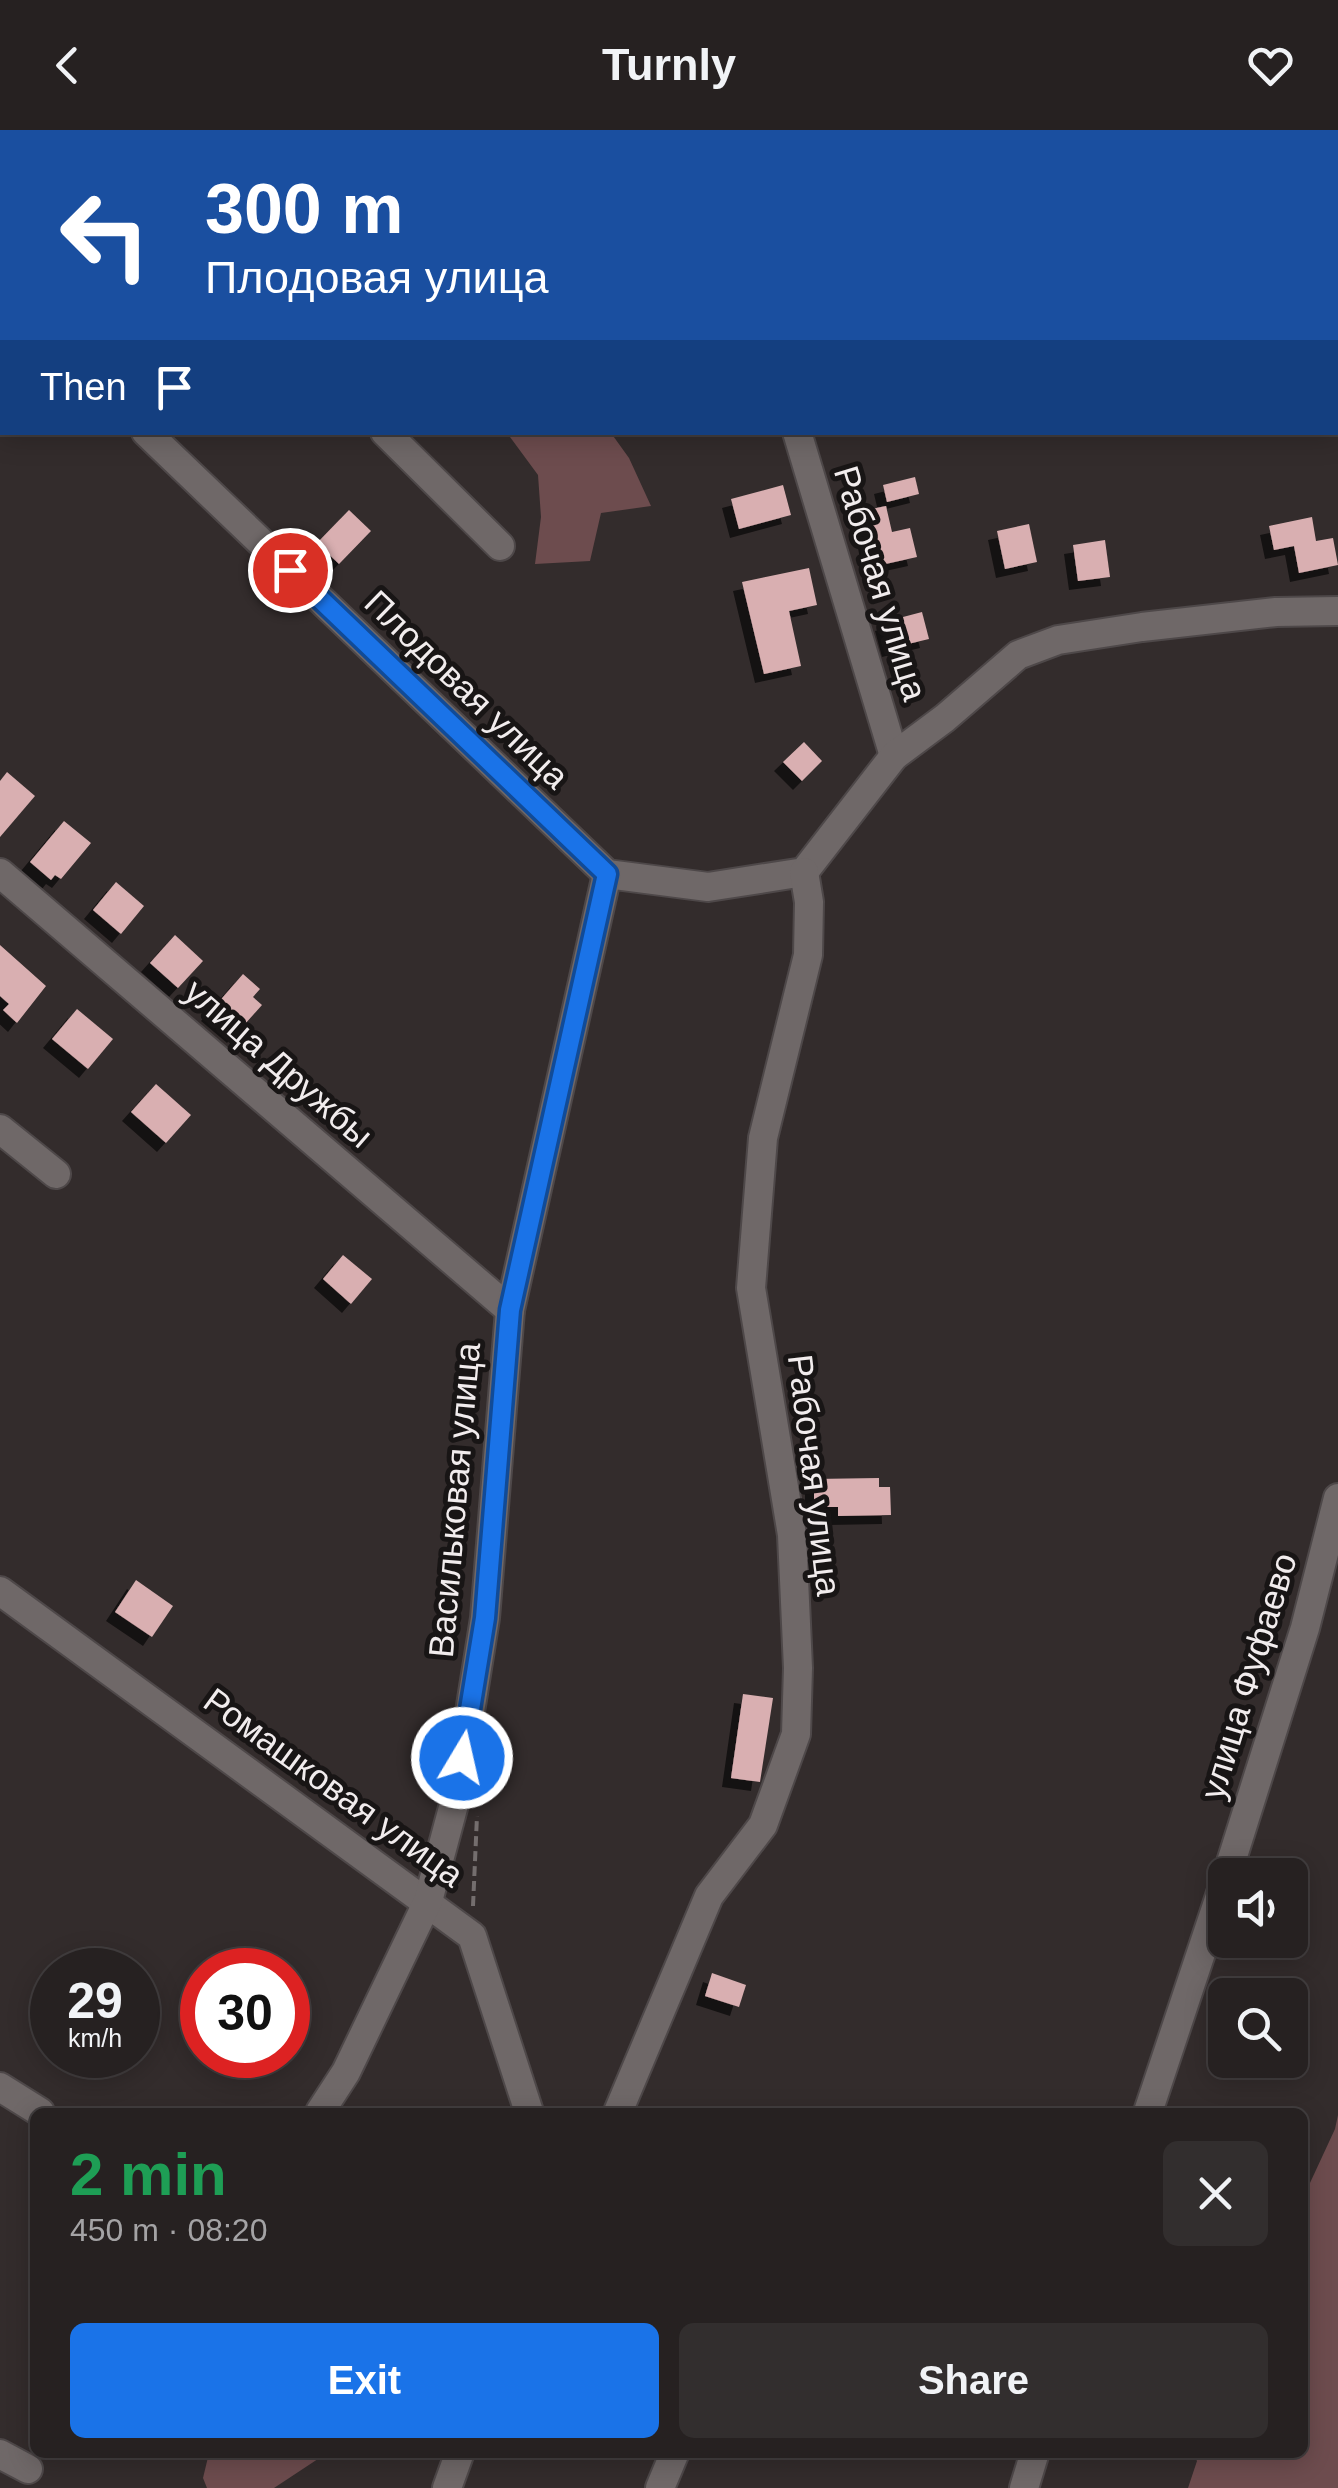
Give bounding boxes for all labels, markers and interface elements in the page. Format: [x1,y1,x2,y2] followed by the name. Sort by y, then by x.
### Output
[40,38,95,93] icon: back
[1243,38,1298,93] icon: heart
[602,39,736,90] text: Turnly
[40,170,170,300] icon: left
[205,170,403,248] text: 300 m
[205,252,548,303] text: Плодовая улица
[147,360,202,415] icon: arrive
[40,366,127,408] text: Then
[827,461,935,705] street label: Рабочая улица
[248,528,333,613] pin
[263,543,318,598] icon: arrive
[357,582,577,796] street label: Плодовая улица
[177,971,381,1155] street label: улица Дружбы
[421,1340,487,1659] street label: Васильковая улица
[781,1352,849,1598] street label: Рабочая улица
[1192,1548,1304,1804] street label: улица Фуфаево
[197,1680,472,1894] street label: Ромашковая улица
[410,1706,514,1810] position arrow
[1208,1858,1308,2078] map controls
[1208,1858,1308,1958] button: sound
[180,1948,310,2078] speed limit sign: 30
[67,1973,123,2029] text: 29
[1208,1978,1308,2078] button: search
[68,2024,122,2052] text: km/h
[70,2141,227,2208] text: 2 min
[1163,2141,1268,2246] button: close
[70,2212,267,2248] text: 450 m · 08:20
[70,2323,659,2438] button: Exit
[679,2323,1268,2438] button: Share

